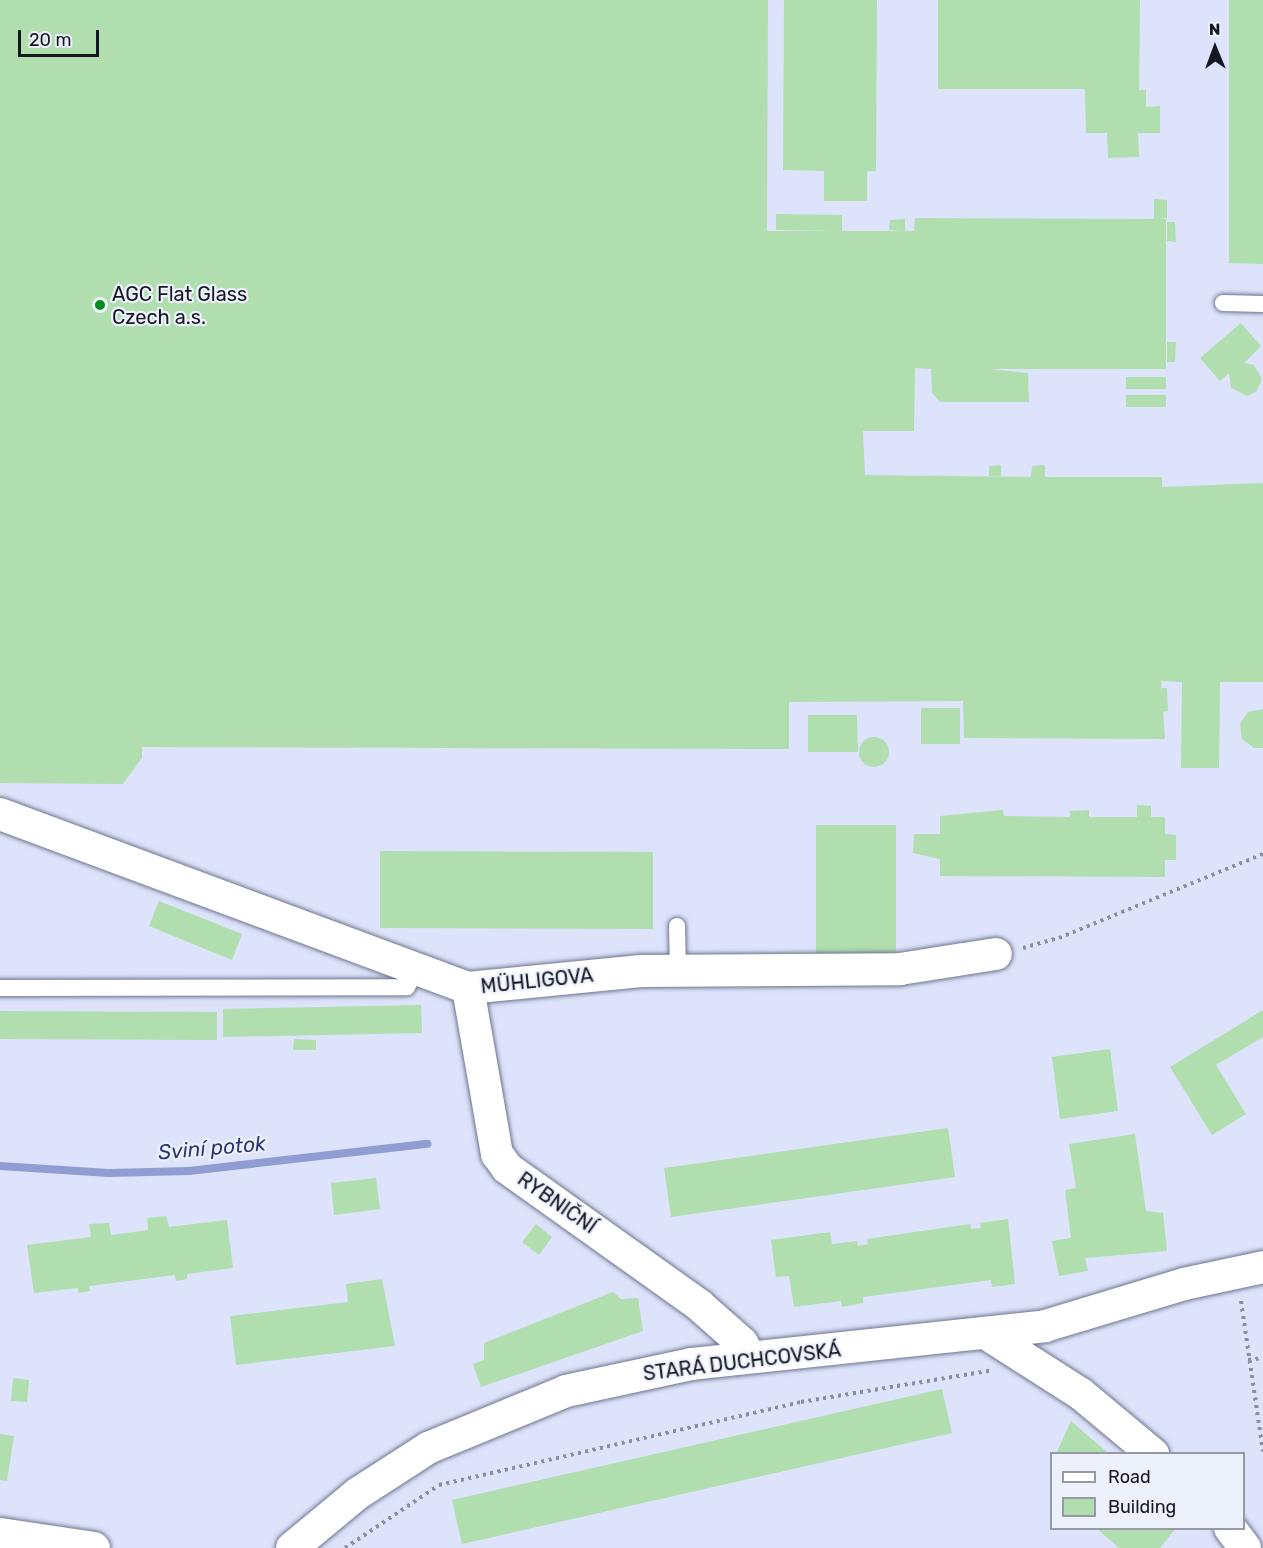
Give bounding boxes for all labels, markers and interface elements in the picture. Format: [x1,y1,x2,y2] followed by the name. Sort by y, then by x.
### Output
[21,18,102,56] scale bar
[1185,18,1245,78] north arrow
[1209,20,1221,39] text: N
[29,29,71,51] text: 20 m
[112,282,247,329] place label: AGC Flat Glass Czech a.s.
[93,298,107,312] marker: AGC Flat Glass Czech a.s.
[479,963,595,999] street label: MÜHLIGOVA
[157,1131,267,1165] water label: Sviní potok
[513,1167,601,1239] street label: RYBNIČNÍ
[641,1338,843,1386] street label: STARÁ DUCHCOVSKÁ
[1050,1452,1245,1530] legend
[1108,1466,1151,1488] text: Road
[1108,1496,1176,1518] text: Building

